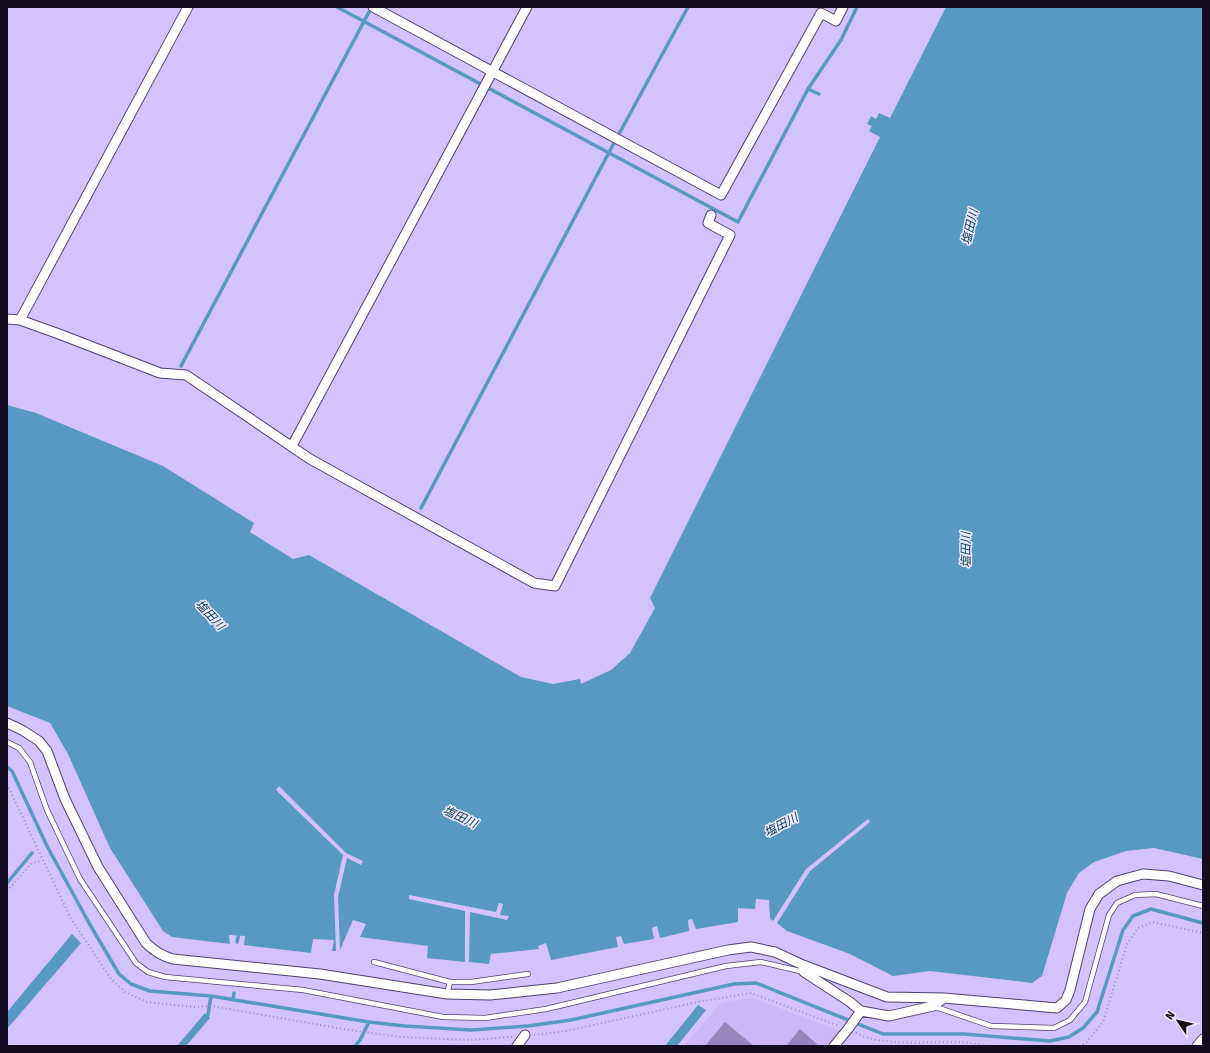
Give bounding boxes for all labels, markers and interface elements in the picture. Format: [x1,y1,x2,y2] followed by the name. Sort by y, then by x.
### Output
[959,206,981,246] water label: 塩田川
[959,530,973,568] water label: 塩田川
[193,597,229,634] water label: 塩田川
[441,803,481,832] water label: 塩田川
[762,809,802,840] water label: 塩田川
[1158,1001,1198,1041] north arrow
[1163,1009,1178,1022] text: N

